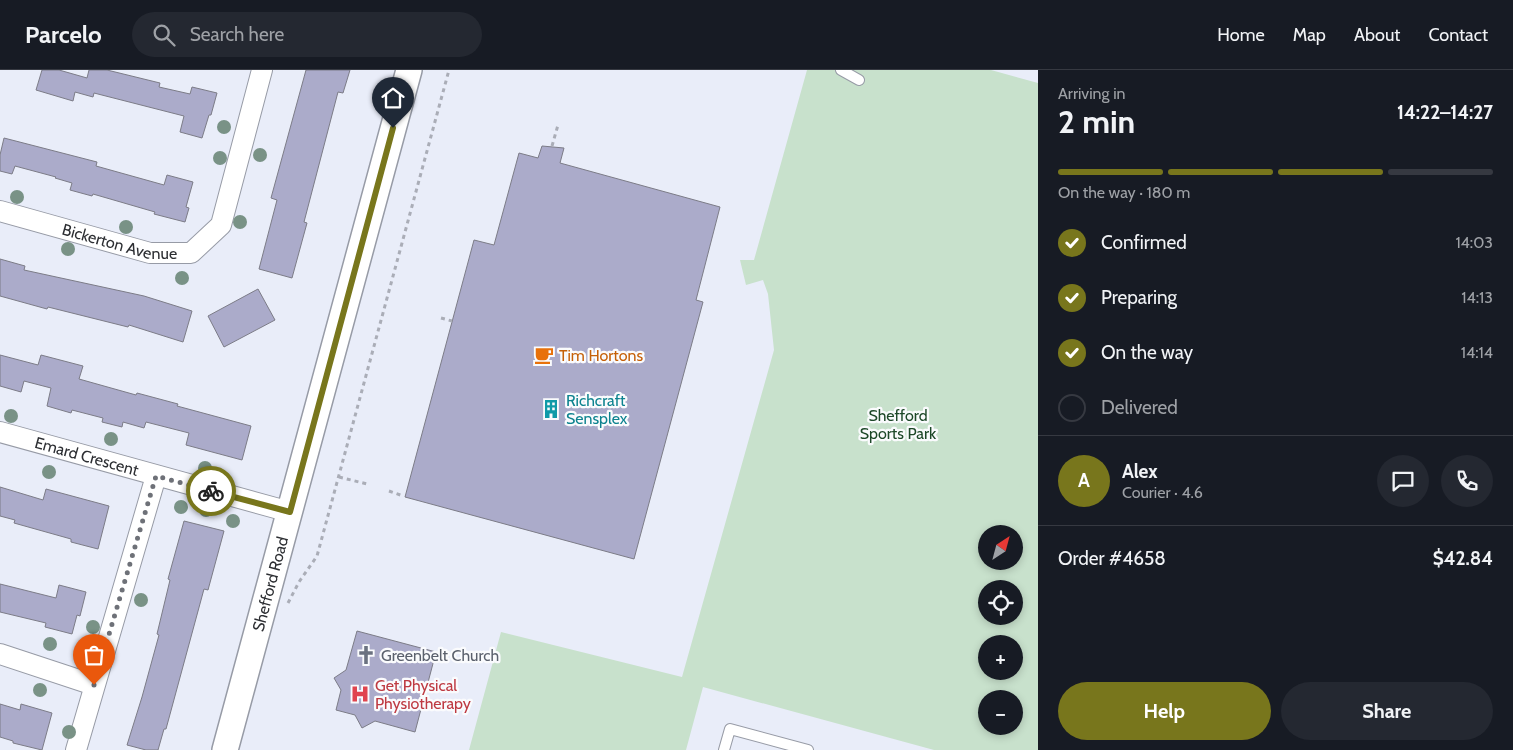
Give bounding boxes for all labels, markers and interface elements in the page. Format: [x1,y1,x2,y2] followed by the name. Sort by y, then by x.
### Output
[132,12,482,57] search box
[25,20,102,49] text: Parcelo
[150,21,178,49] icon: search
[190,23,284,46] text: Search here
[1217,24,1265,46] text: Home
[1293,24,1326,46] text: Map
[1354,24,1400,46] text: About
[1428,24,1488,46] text: Contact
[372,77,414,128] pin
[379,84,407,112] icon: home
[1058,84,1125,103] text: Arriving in
[1397,101,1493,124] text: 14:22–14:27
[1058,102,1135,141] text: 2 min
[1058,183,1190,202] text: On the way · 180 m
[60,219,177,263] street label: Bickerton Avenue
[1058,229,1086,257] icon: check
[1101,231,1187,254] text: Confirmed
[1455,233,1493,252] text: 14:03
[1058,284,1086,312] icon: check
[1101,286,1177,309] text: Preparing
[1461,288,1493,307] text: 14:13
[1058,339,1086,367] icon: check
[1101,341,1193,364] text: On the way
[1461,343,1493,362] text: 14:14
[533,344,555,366] cafe icon: Tim Hortons
[559,346,643,365] place label: Tim Hortons
[566,391,628,428] place label: Richcraft Sensplex
[1101,396,1178,419] text: Delivered
[540,398,562,420] building icon: Richcraft Sensplex
[860,406,937,443] park label: Shefford Sports Park
[33,433,141,479] street label: Emard Crescent
[1377,455,1429,507] button: chat
[1441,455,1493,507] button: phone
[1122,460,1158,483] text: Alex
[186,466,236,516] courier
[1078,469,1090,492] text: A
[197,477,225,505] icon: bike
[1122,483,1203,502] text: Courier · 4.6
[978,525,1022,570] north arrow
[978,525,1023,735] map controls
[248,534,292,634] street label: Shefford Road
[1058,547,1166,570] text: Order #4658
[1433,547,1493,570] text: $42.84
[978,580,1023,625] button: locate
[73,634,115,685] pin
[978,635,1023,680] button: +
[80,641,108,669] icon: bag
[355,644,377,666] church icon: Greenbelt Church
[381,646,499,665] place label: Greenbelt Church
[375,676,471,713] place label: Get Physical Physiotherapy
[1058,682,1271,740] button: Help
[1281,682,1493,740] button: Share
[349,683,371,705] hospital icon: Get Physical Physiotherapy
[978,690,1023,735] button: −

